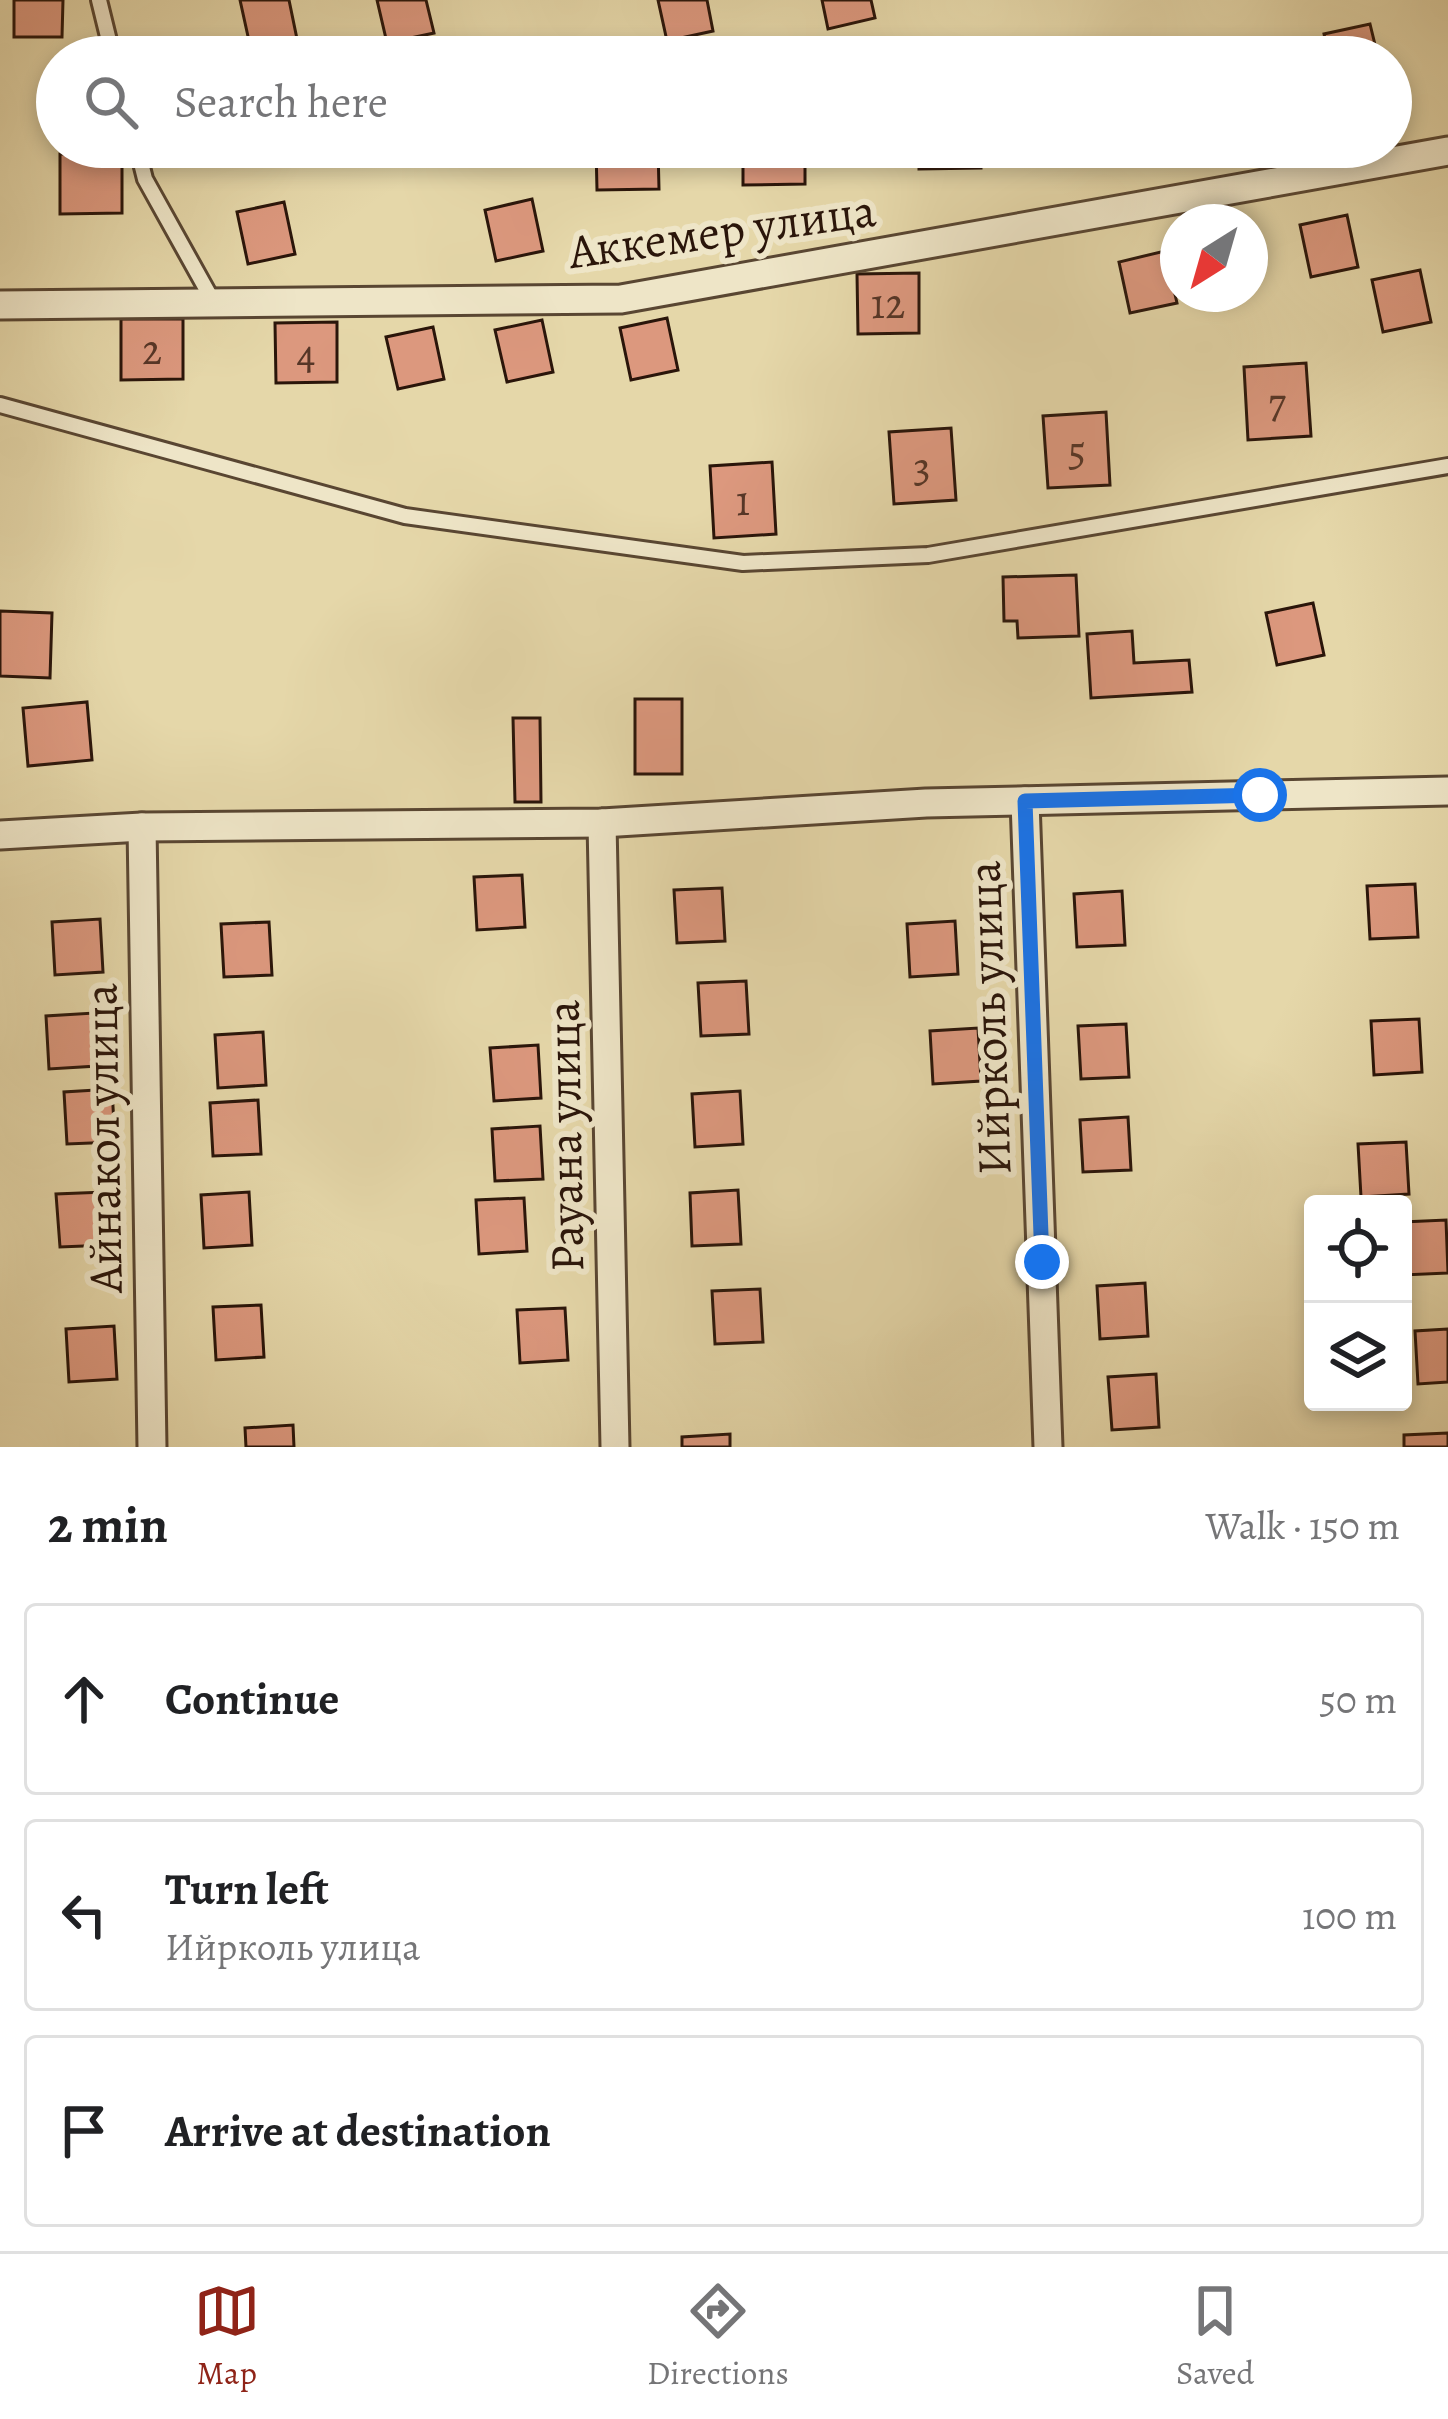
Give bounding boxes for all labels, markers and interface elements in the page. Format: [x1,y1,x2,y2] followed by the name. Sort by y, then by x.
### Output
[36,36,1412,168] search box
[78,69,144,135] icon: search
[174,71,388,133] text: Search here
[563,177,880,285] street label: Аккемер улица
[1160,204,1268,312] north arrow
[871,275,905,332] house number: 12
[142,321,162,378] house number: 2
[296,325,316,382] house number: 4
[1268,374,1286,431] house number: 7
[1068,422,1086,479] house number: 5
[913,438,931,495] house number: 3
[736,472,750,529] house number: 1
[1233,768,1287,822] route start
[951,860,1027,1176] street label: Ийрколь улица
[67,983,139,1294] street label: Айнакол улица
[530,999,600,1272] street label: Рауана улица
[1304,1195,1412,1411] map controls
[1304,1195,1412,1303] button: locate
[1015,1235,1069,1289] route end
[1304,1303,1412,1411] button: layers
[48,1490,168,1560] text: 2 min
[1205,1499,1400,1552] text: Walk · 150 m
[51,1666,117,1732] icon: ahead
[165,1668,339,1730] text: Continue
[1319,1673,1397,1726] text: 50 m
[165,1858,329,1920] text: Turn left
[51,1882,117,1948] icon: left
[1302,1889,1397,1942] text: 100 m
[165,1920,420,1973] text: Ийрколь улица
[51,2098,117,2164] icon: arrive
[165,2100,551,2162] text: Arrive at destination
[194,2278,260,2395] tab: Map
[647,2278,789,2395] tab: Directions
[1176,2278,1254,2395] tab: Saved

